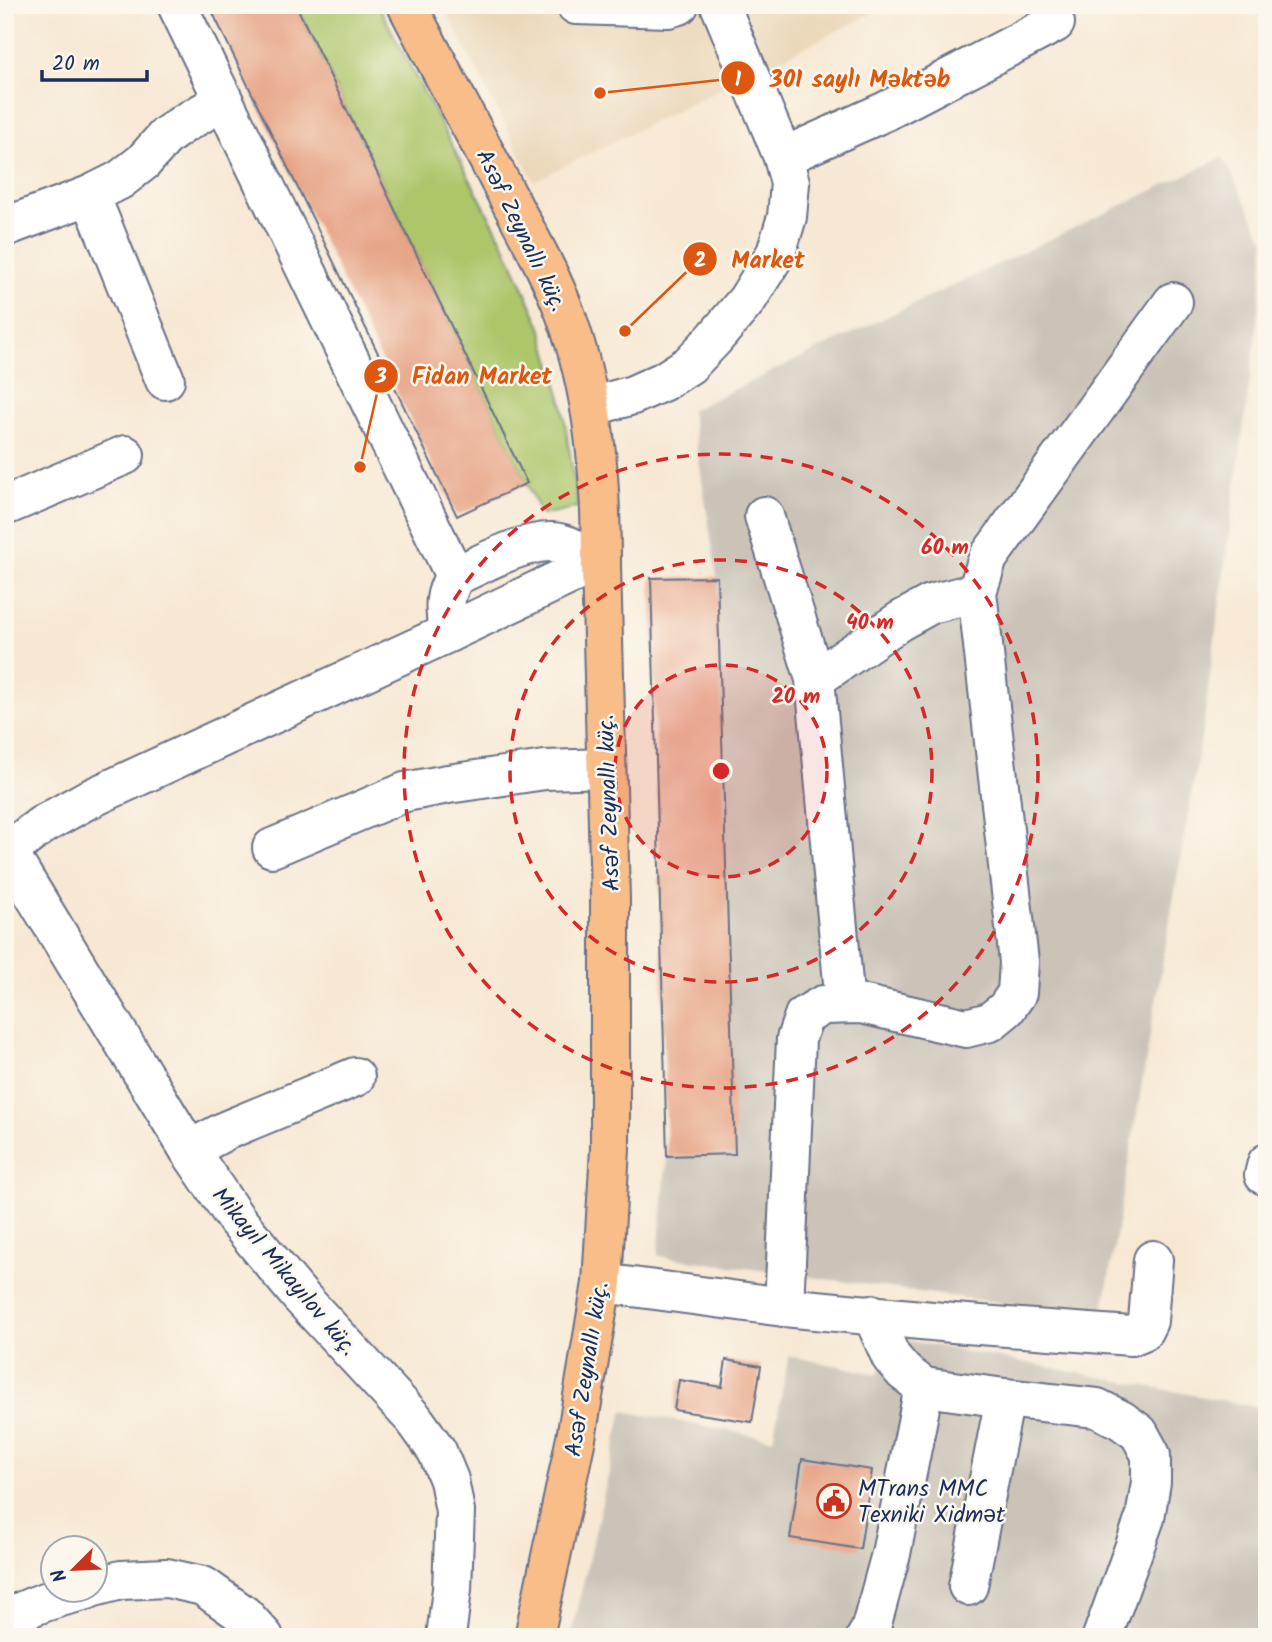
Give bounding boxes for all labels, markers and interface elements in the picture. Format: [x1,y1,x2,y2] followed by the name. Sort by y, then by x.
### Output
[42,38,147,82] scale bar
[52,48,100,81] text: 20 m
[721,56,965,101] callout: 301 saylı Məktəb
[769,61,951,100] text: 301 saylı Məktəb
[735,64,742,97] text: 1
[465,143,575,318] street label: Asəf Zeynallı küç.
[682,237,819,282] callout: Market
[731,242,806,281] text: Market
[694,245,706,278] text: 2
[363,353,567,398] callout: Fidan Market
[412,358,553,397] text: Fidan Market
[374,361,387,394] text: 3
[921,532,969,565] text: 60 m
[846,607,894,640] text: 40 m
[772,681,820,714] text: 20 m
[589,714,631,892] street label: Asəf Zeynallı küç.
[709,759,733,783] centre of rings
[202,1180,365,1365] street label: Mikayıl Mikayılov küç.
[556,1279,620,1459] street label: Asəf Zeynallı küç.
[858,1472,1006,1534] place label: MTrans MMC Texniki Xidmət
[815,1482,853,1520] public building icon: MTrans MMC Texniki Xidmət
[38,1534,108,1604] north arrow
[44,1564,76,1587] text: N

